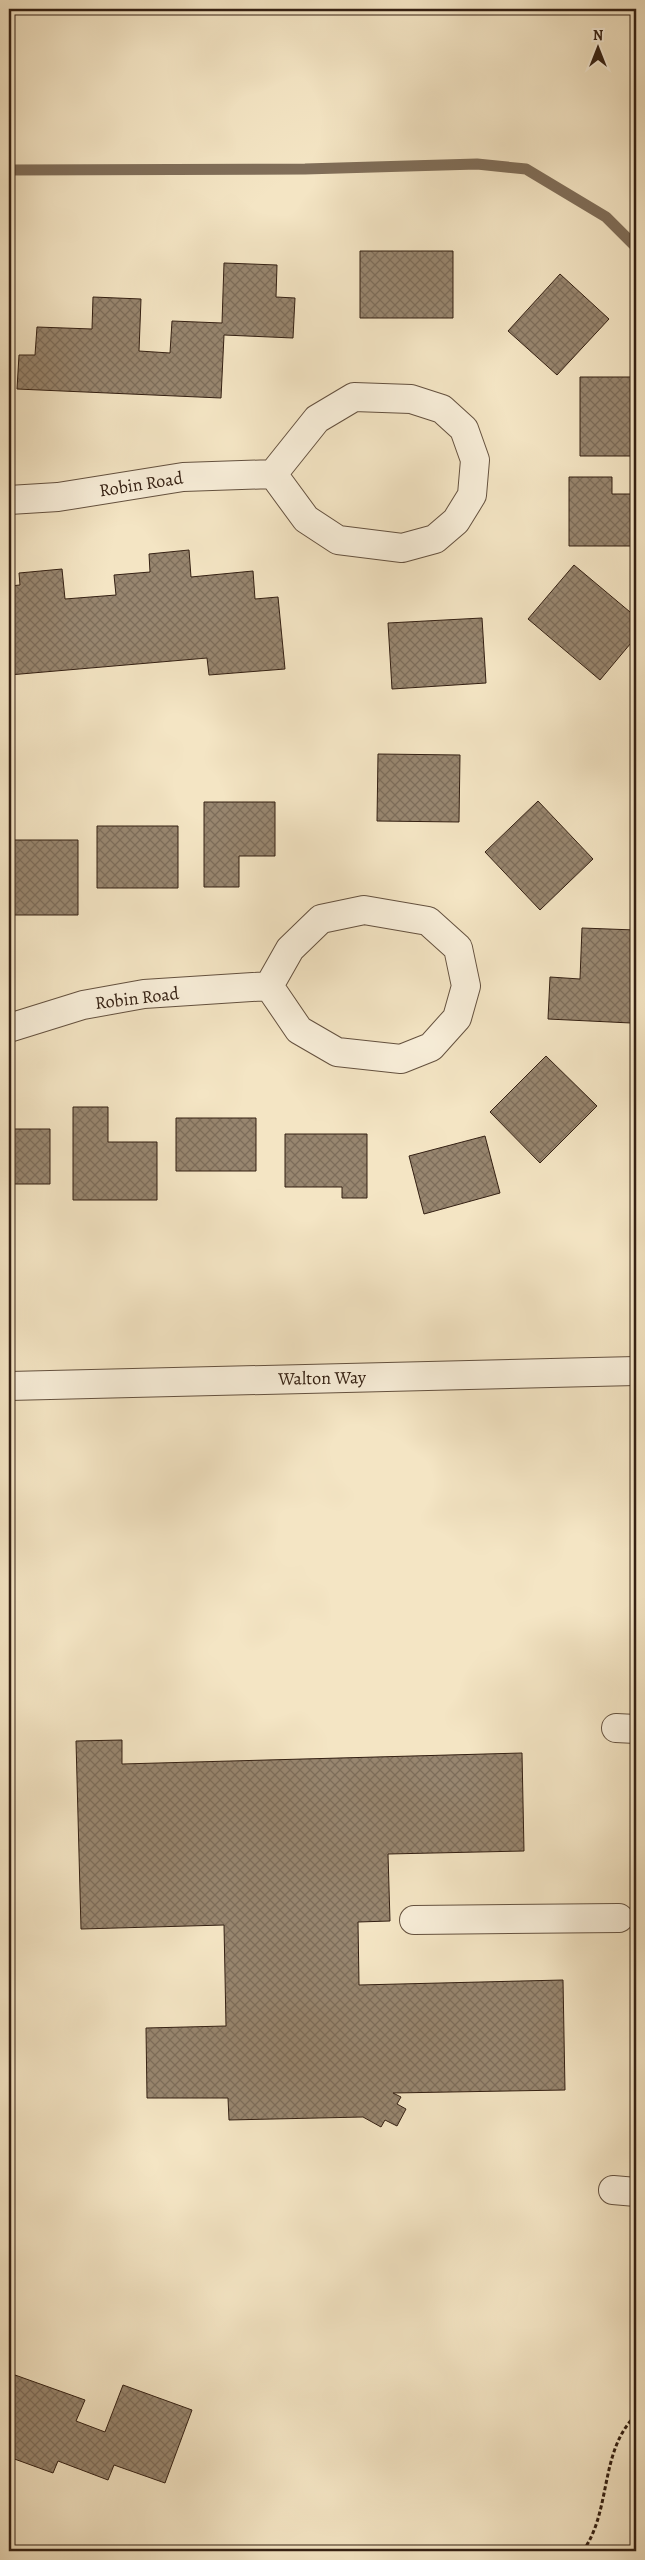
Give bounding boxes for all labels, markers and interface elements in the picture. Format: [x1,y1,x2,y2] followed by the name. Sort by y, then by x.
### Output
[572,22,622,72] north arrow
[593,26,603,45] text: N
[97,465,185,502] street label: Robin Road
[94,981,181,1015] street label: Robin Road
[277,1365,367,1391] street label: Walton Way

